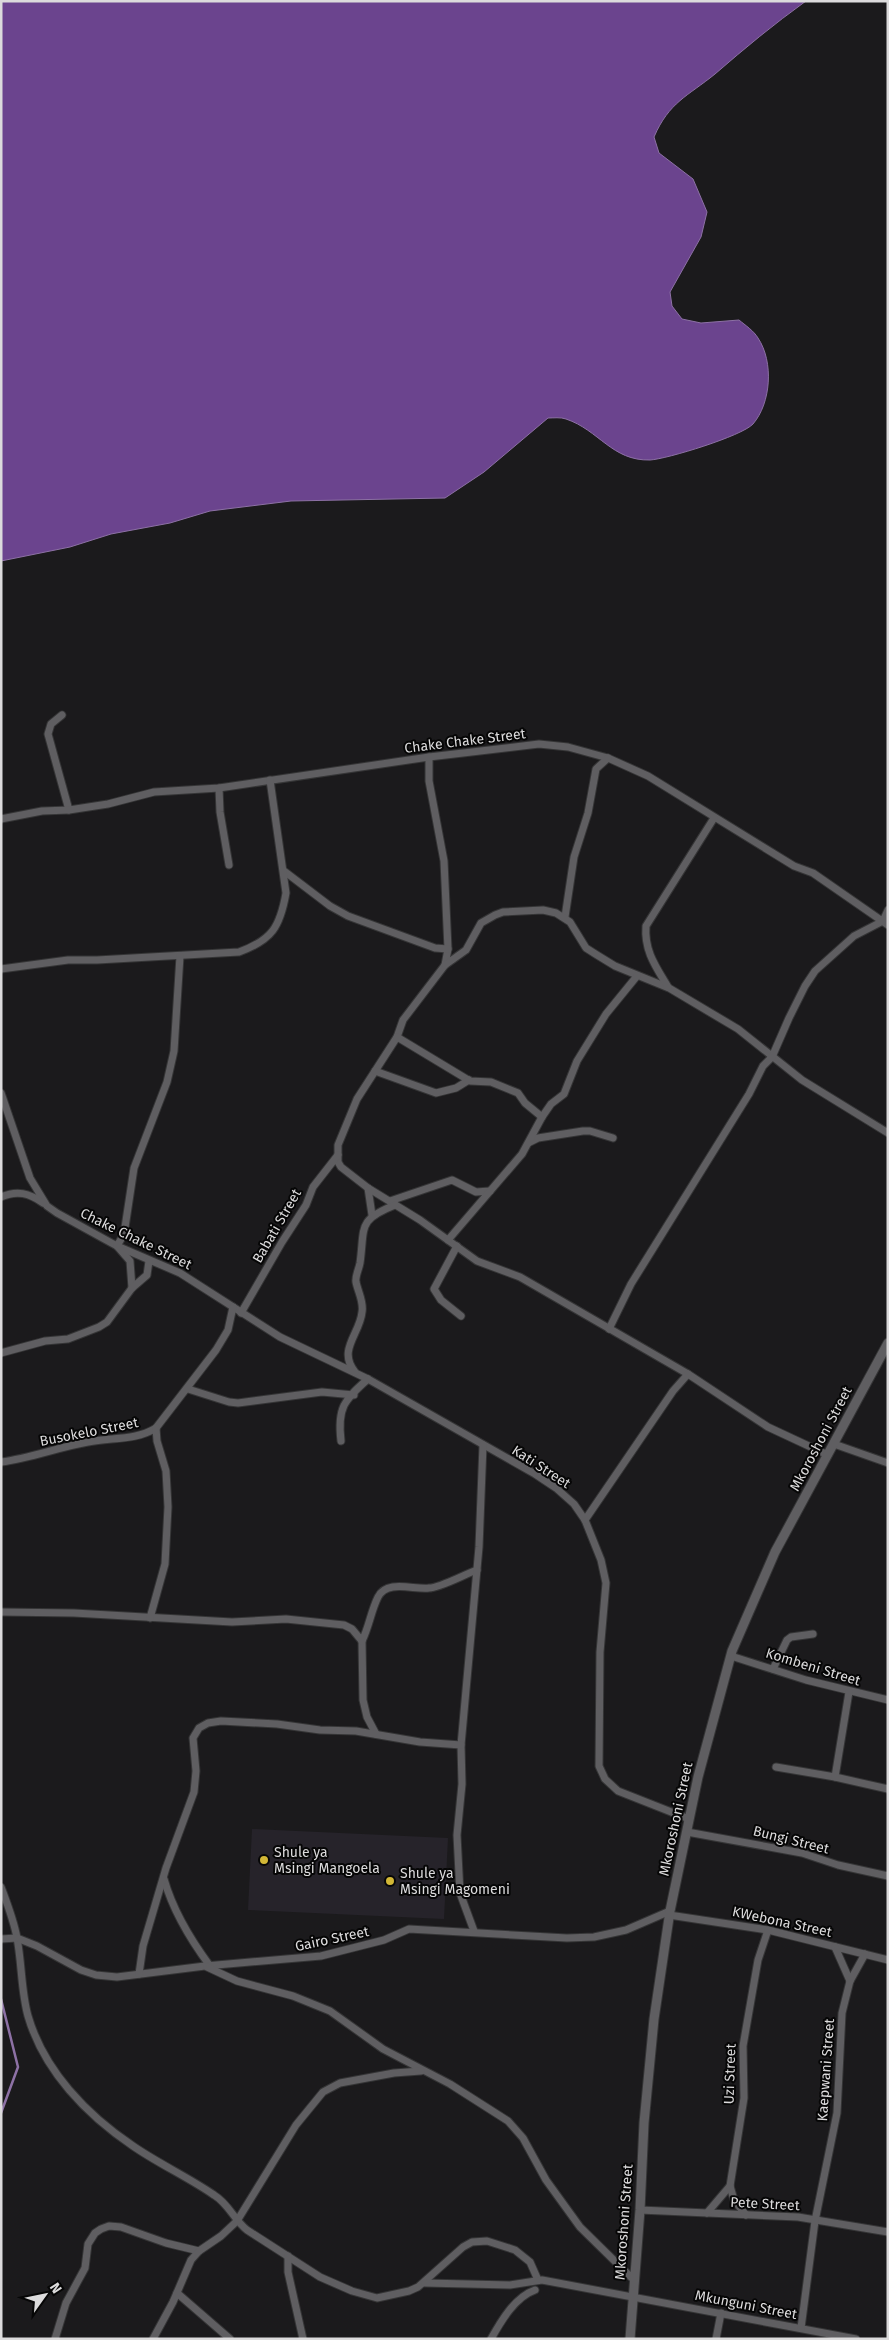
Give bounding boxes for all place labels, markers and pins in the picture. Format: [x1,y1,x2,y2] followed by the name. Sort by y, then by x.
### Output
[274,1844,380,1877] place label: Shule ya Msingi Mangoela
[258,1854,270,1866] marker: Shule ya Msingi Mangoela
[400,1865,510,1898] place label: Shule ya Msingi Magomeni
[384,1875,396,1887] marker: Shule ya Msingi Magomeni

